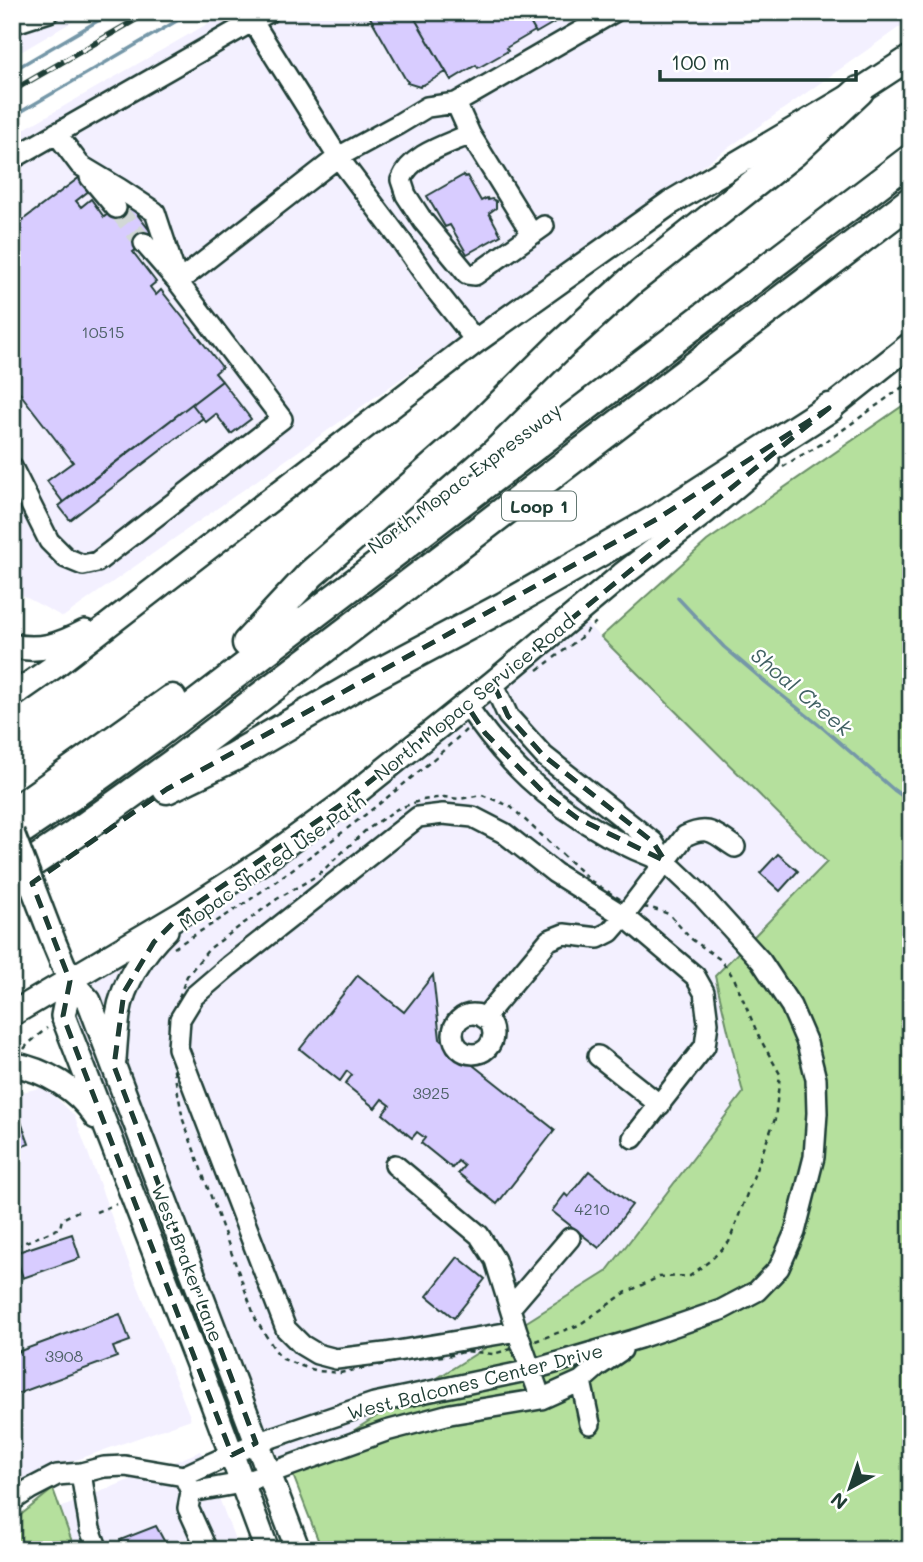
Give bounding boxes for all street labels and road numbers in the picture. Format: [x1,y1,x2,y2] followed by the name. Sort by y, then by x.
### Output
[362,397,566,559] street label: North Mopac Expressway
[502,492,576,520] road number: Loop 1
[368,608,580,786] street label: North Mopac Service Road
[174,788,370,936] street label: Mopac Shared Use Path
[146,1181,230,1345] street label: West Braker Lane
[345,1337,605,1425] street label: West Balcones Center Drive

